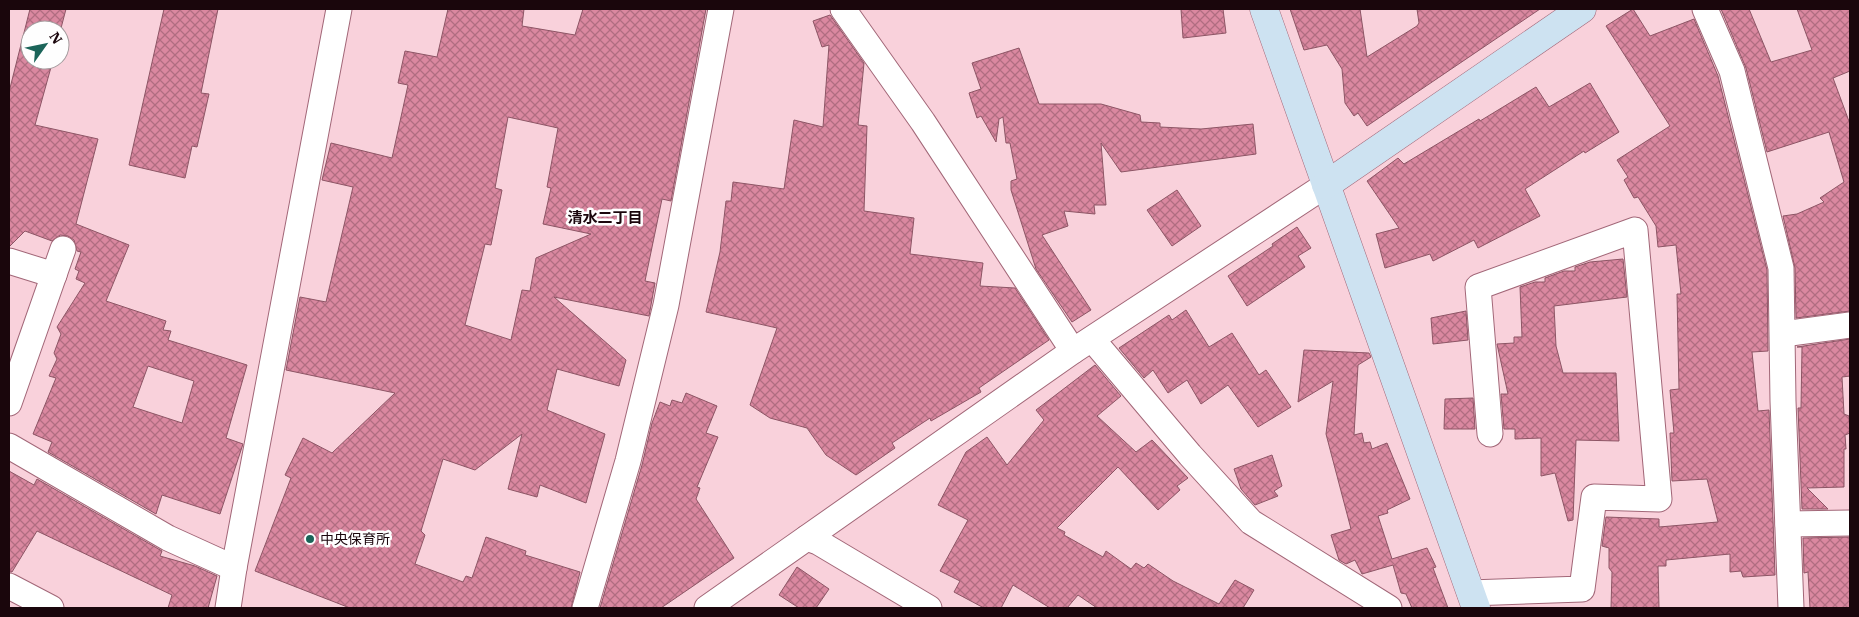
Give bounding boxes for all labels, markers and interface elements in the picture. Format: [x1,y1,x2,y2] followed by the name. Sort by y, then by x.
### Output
[20,20,70,70] north arrow
[45,28,66,47] text: N
[567,208,643,227] district label: 清水二丁目
[320,530,390,548] place label: 中央保育所
[304,533,316,545] marker: 中央保育所

